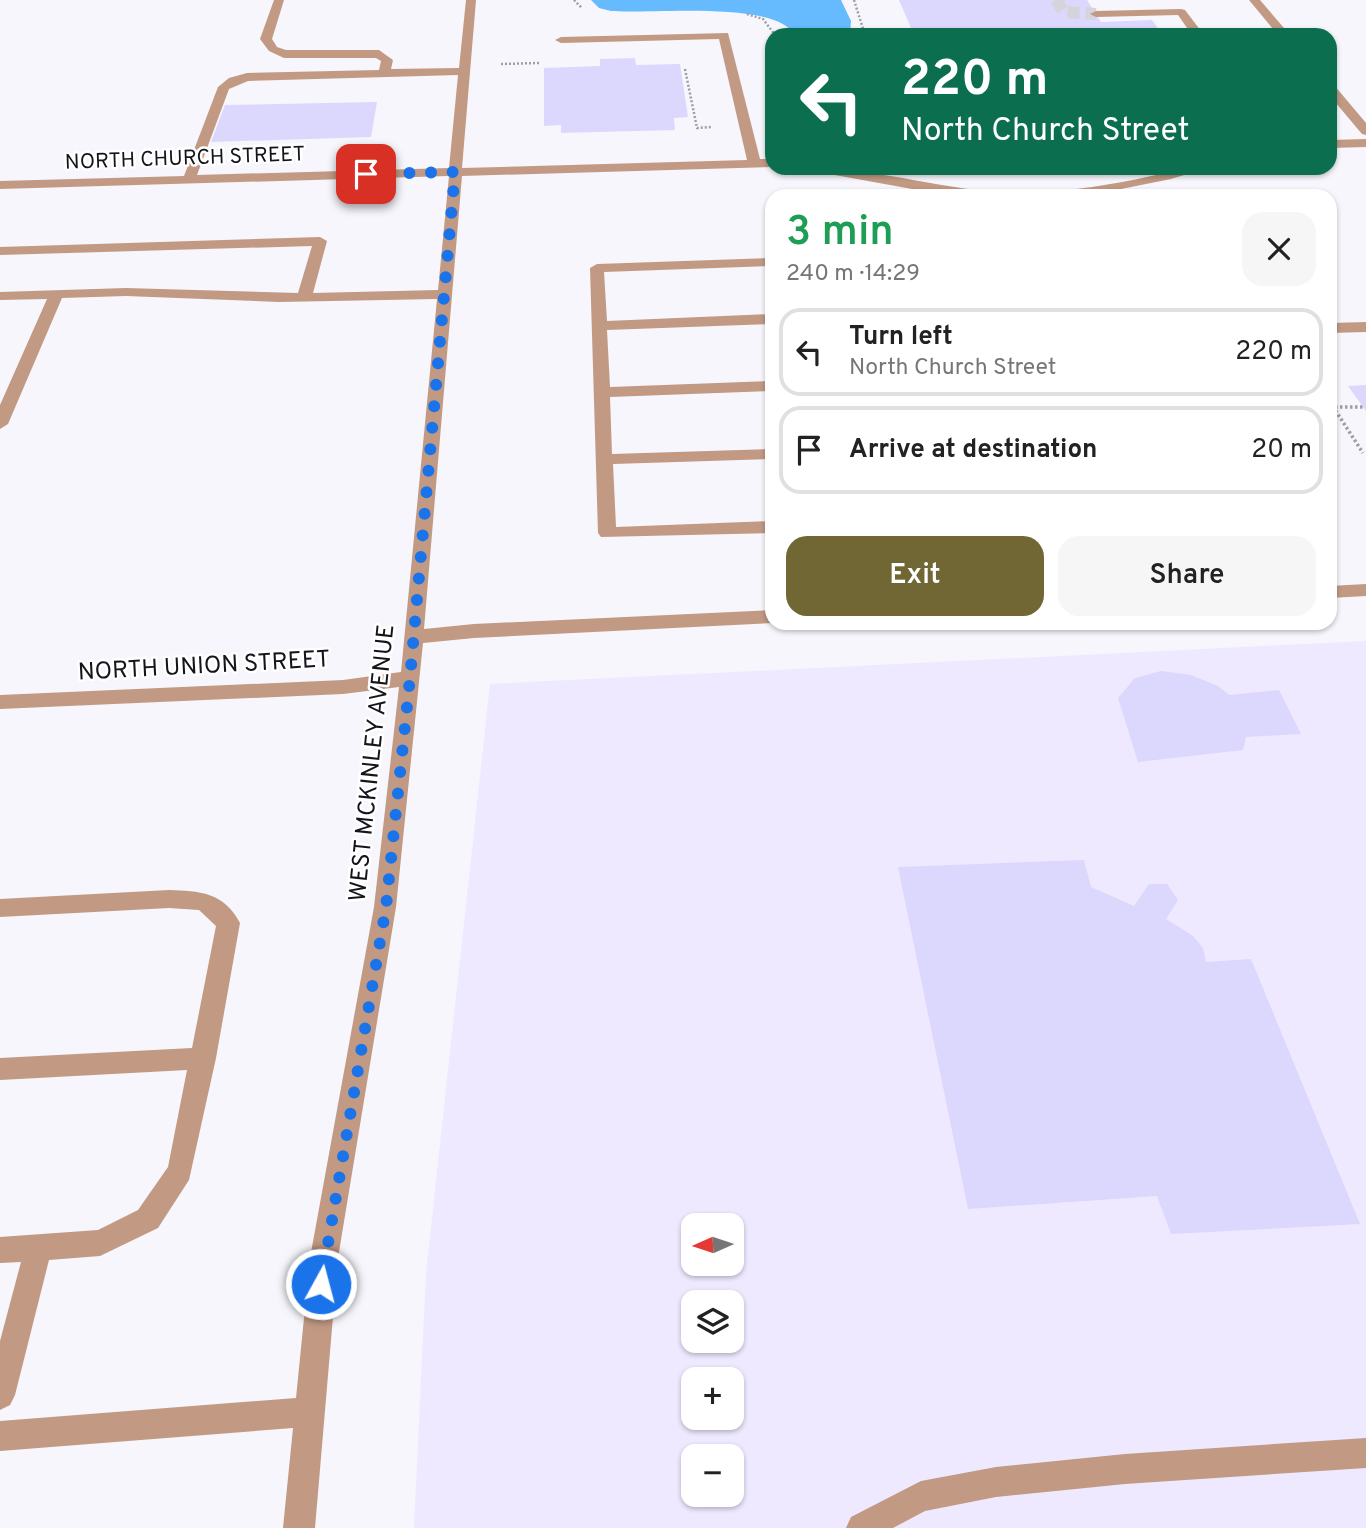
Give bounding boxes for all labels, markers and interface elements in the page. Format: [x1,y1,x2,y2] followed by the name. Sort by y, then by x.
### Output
[901,51,1048,113] text: 220 m
[786,56,877,147] icon: left
[901,112,1190,152] text: North Church Street
[64,141,306,177] street label: NORTH CHURCH STREET
[336,144,396,204] pin
[347,155,385,193] icon: arrive
[786,207,894,260] text: 3 min
[1242,212,1316,286] button: close
[786,260,920,289] text: 240 m · 14:29
[849,321,953,354] text: Turn left
[790,333,828,371] icon: left
[1235,336,1312,369] text: 220 m
[849,354,1056,383] text: North Church Street
[790,431,828,469] icon: arrive
[849,434,1097,467] text: Arrive at destination
[1251,434,1312,467] text: 20 m
[786,536,1044,616] button: Exit
[1058,536,1316,616] button: Share
[344,623,402,903] street label: WEST MCKINLEY AVENUE
[77,645,331,689] street label: NORTH UNION STREET
[681,1213,744,1276] north arrow
[681,1213,744,1507] map controls
[284,1247,358,1321] position arrow
[681,1290,744,1353] button: layers
[681,1367,744,1430] button: +
[681,1444,744,1507] button: −

